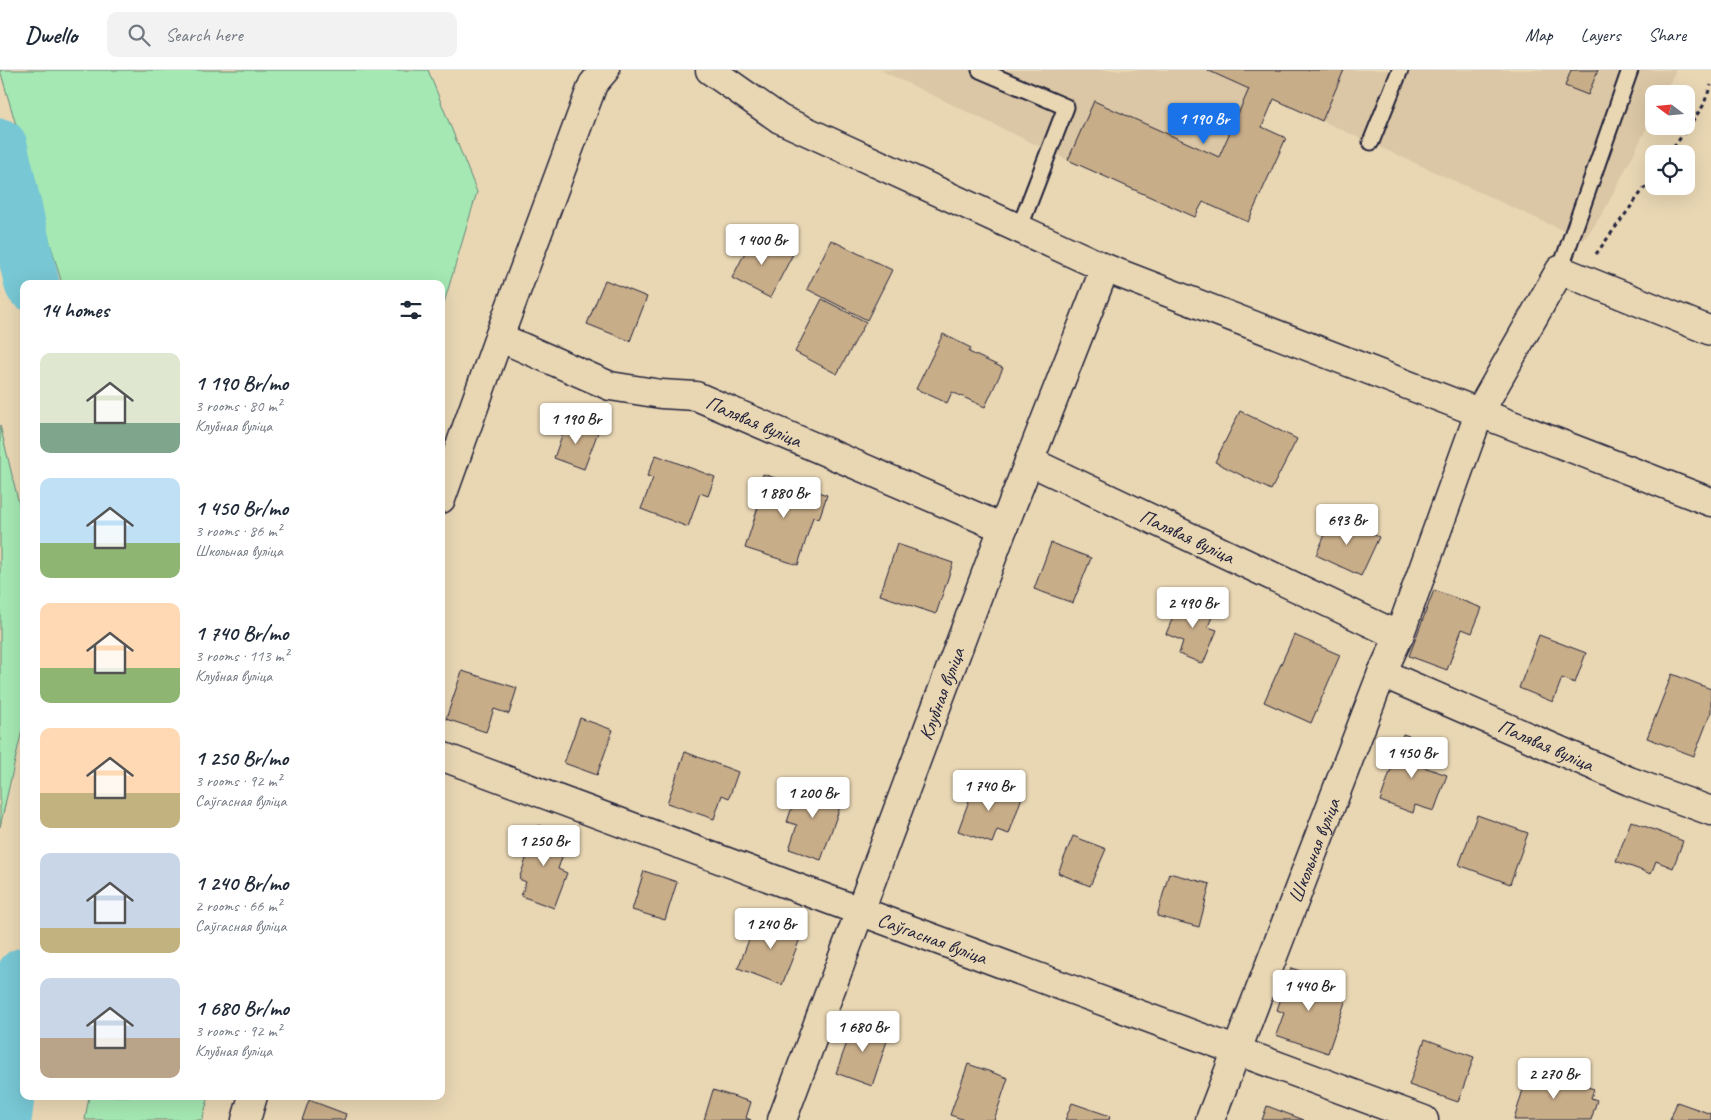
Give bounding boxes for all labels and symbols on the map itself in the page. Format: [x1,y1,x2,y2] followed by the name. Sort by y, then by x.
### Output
[1645,85,1695,135] north arrow
[1152,102,1256,145] pin: 1 190 Br
[710,224,814,266] pin: 1 400 Br
[702,390,806,453] street label: Палявая вуліца
[524,402,628,445] pin: 1 190 Br
[732,476,836,519] pin: 1 880 Br
[1136,503,1239,570] street label: Палявая вуліца
[1306,504,1388,546] pin: 693 Br
[1141,586,1245,629] pin: 2 490 Br
[913,643,971,744] street label: Клубная вуліца
[1494,713,1599,777] street label: Палявая вуліца
[1360,736,1464,779] pin: 1 450 Br
[937,770,1041,812] pin: 1 740 Br
[761,776,865,819] pin: 1 200 Br
[1283,793,1346,906] street label: Школьная вуліца
[492,824,596,867] pin: 1 250 Br
[874,907,991,970] street label: Саўгасная вуліца
[719,908,823,950] pin: 1 240 Br
[1257,970,1361,1012] pin: 1 440 Br
[811,1010,915,1053] pin: 1 680 Br
[1502,1058,1606,1100] pin: 2 270 Br

